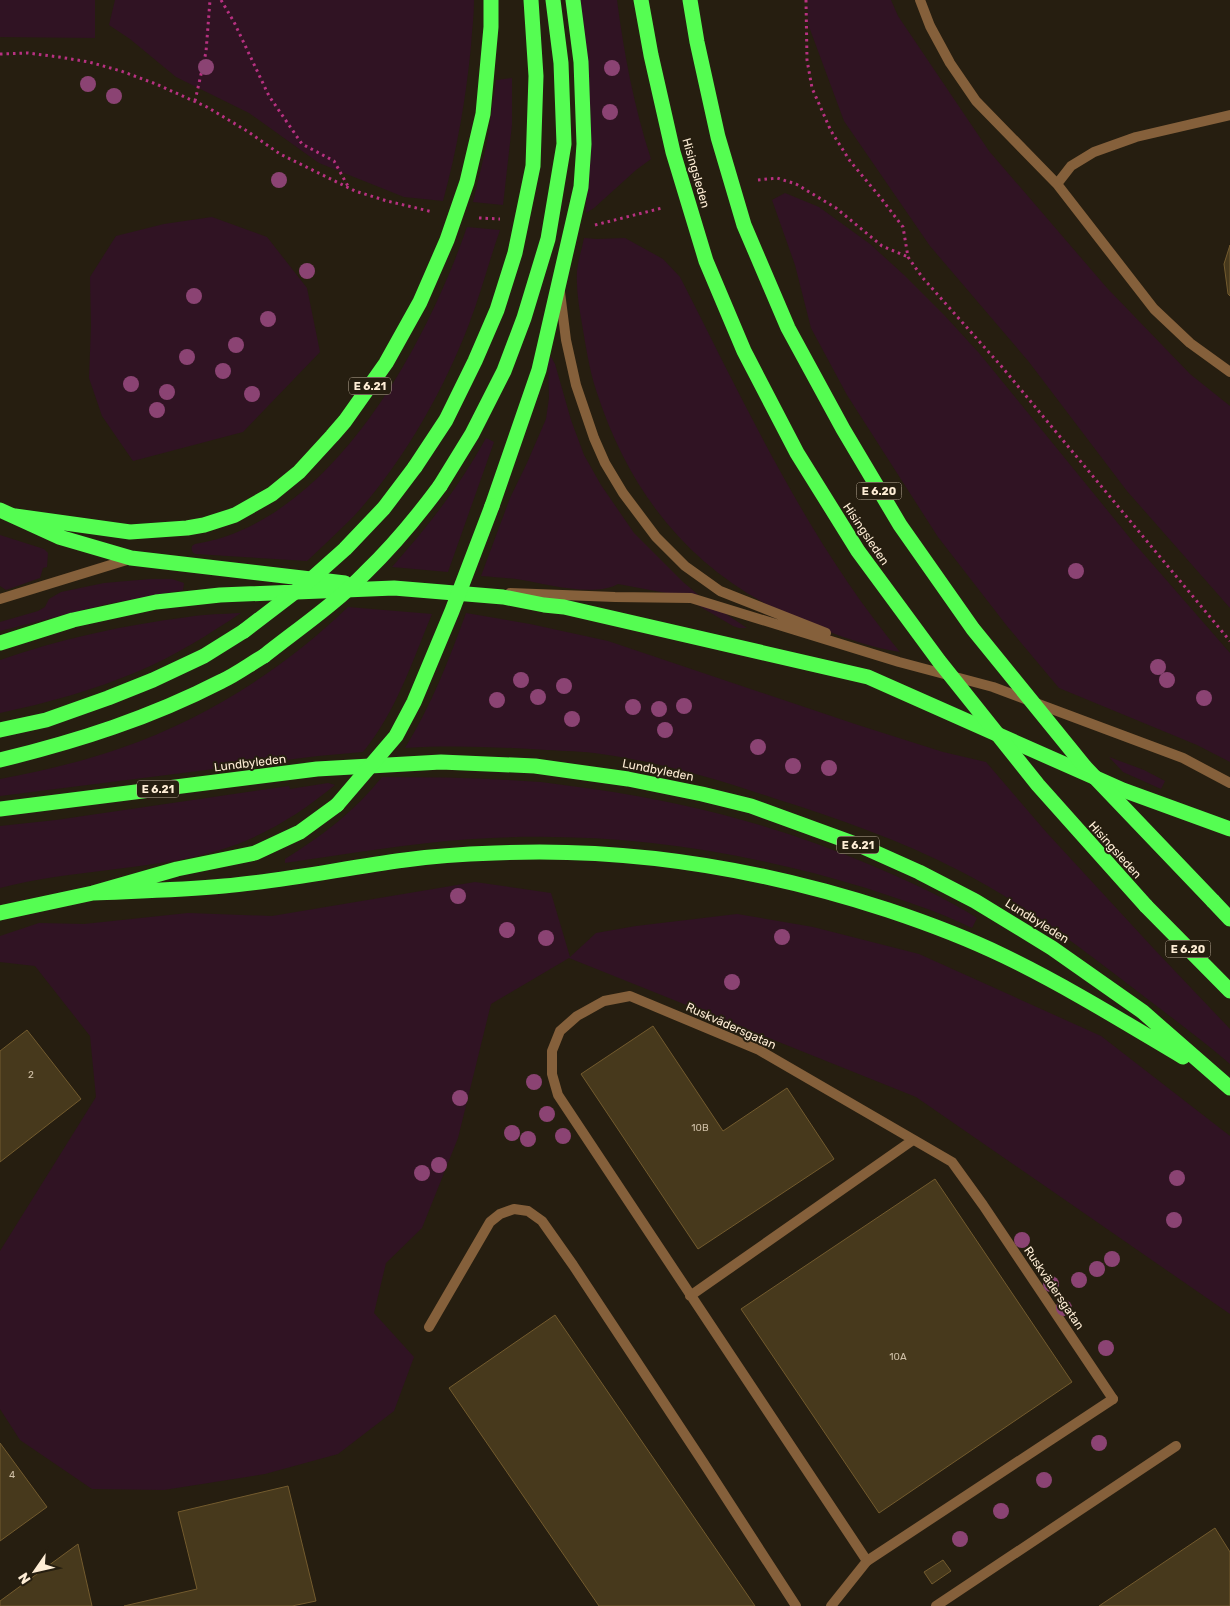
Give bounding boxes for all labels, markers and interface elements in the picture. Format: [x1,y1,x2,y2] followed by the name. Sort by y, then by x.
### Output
[679,137,713,209] street label: Hisingsleden
[349,378,391,394] road number: E 6.21
[856,482,902,500] road number: E 6.20
[840,500,892,568] street label: Hisingsleden
[213,752,287,774] street label: Lundbyleden
[621,756,695,784] street label: Lundbyleden
[137,781,179,798] road number: E 6.21
[1086,819,1144,881] street label: Hisingsleden
[837,836,879,854] road number: E 6.21
[1003,896,1071,946] street label: Lundbyleden
[1166,941,1210,958] road number: E 6.20
[684,1000,778,1052] street label: Ruskvädersgatan
[28,1069,34,1081] house number: 2
[691,1122,709,1134] house number: 10B
[1021,1244,1087,1332] street label: Ruskvädersgatan
[889,1351,907,1363] house number: 10A
[9,1469,15,1481] house number: 4
[10,1546,60,1596] north arrow
[15,1569,35,1587] text: N

